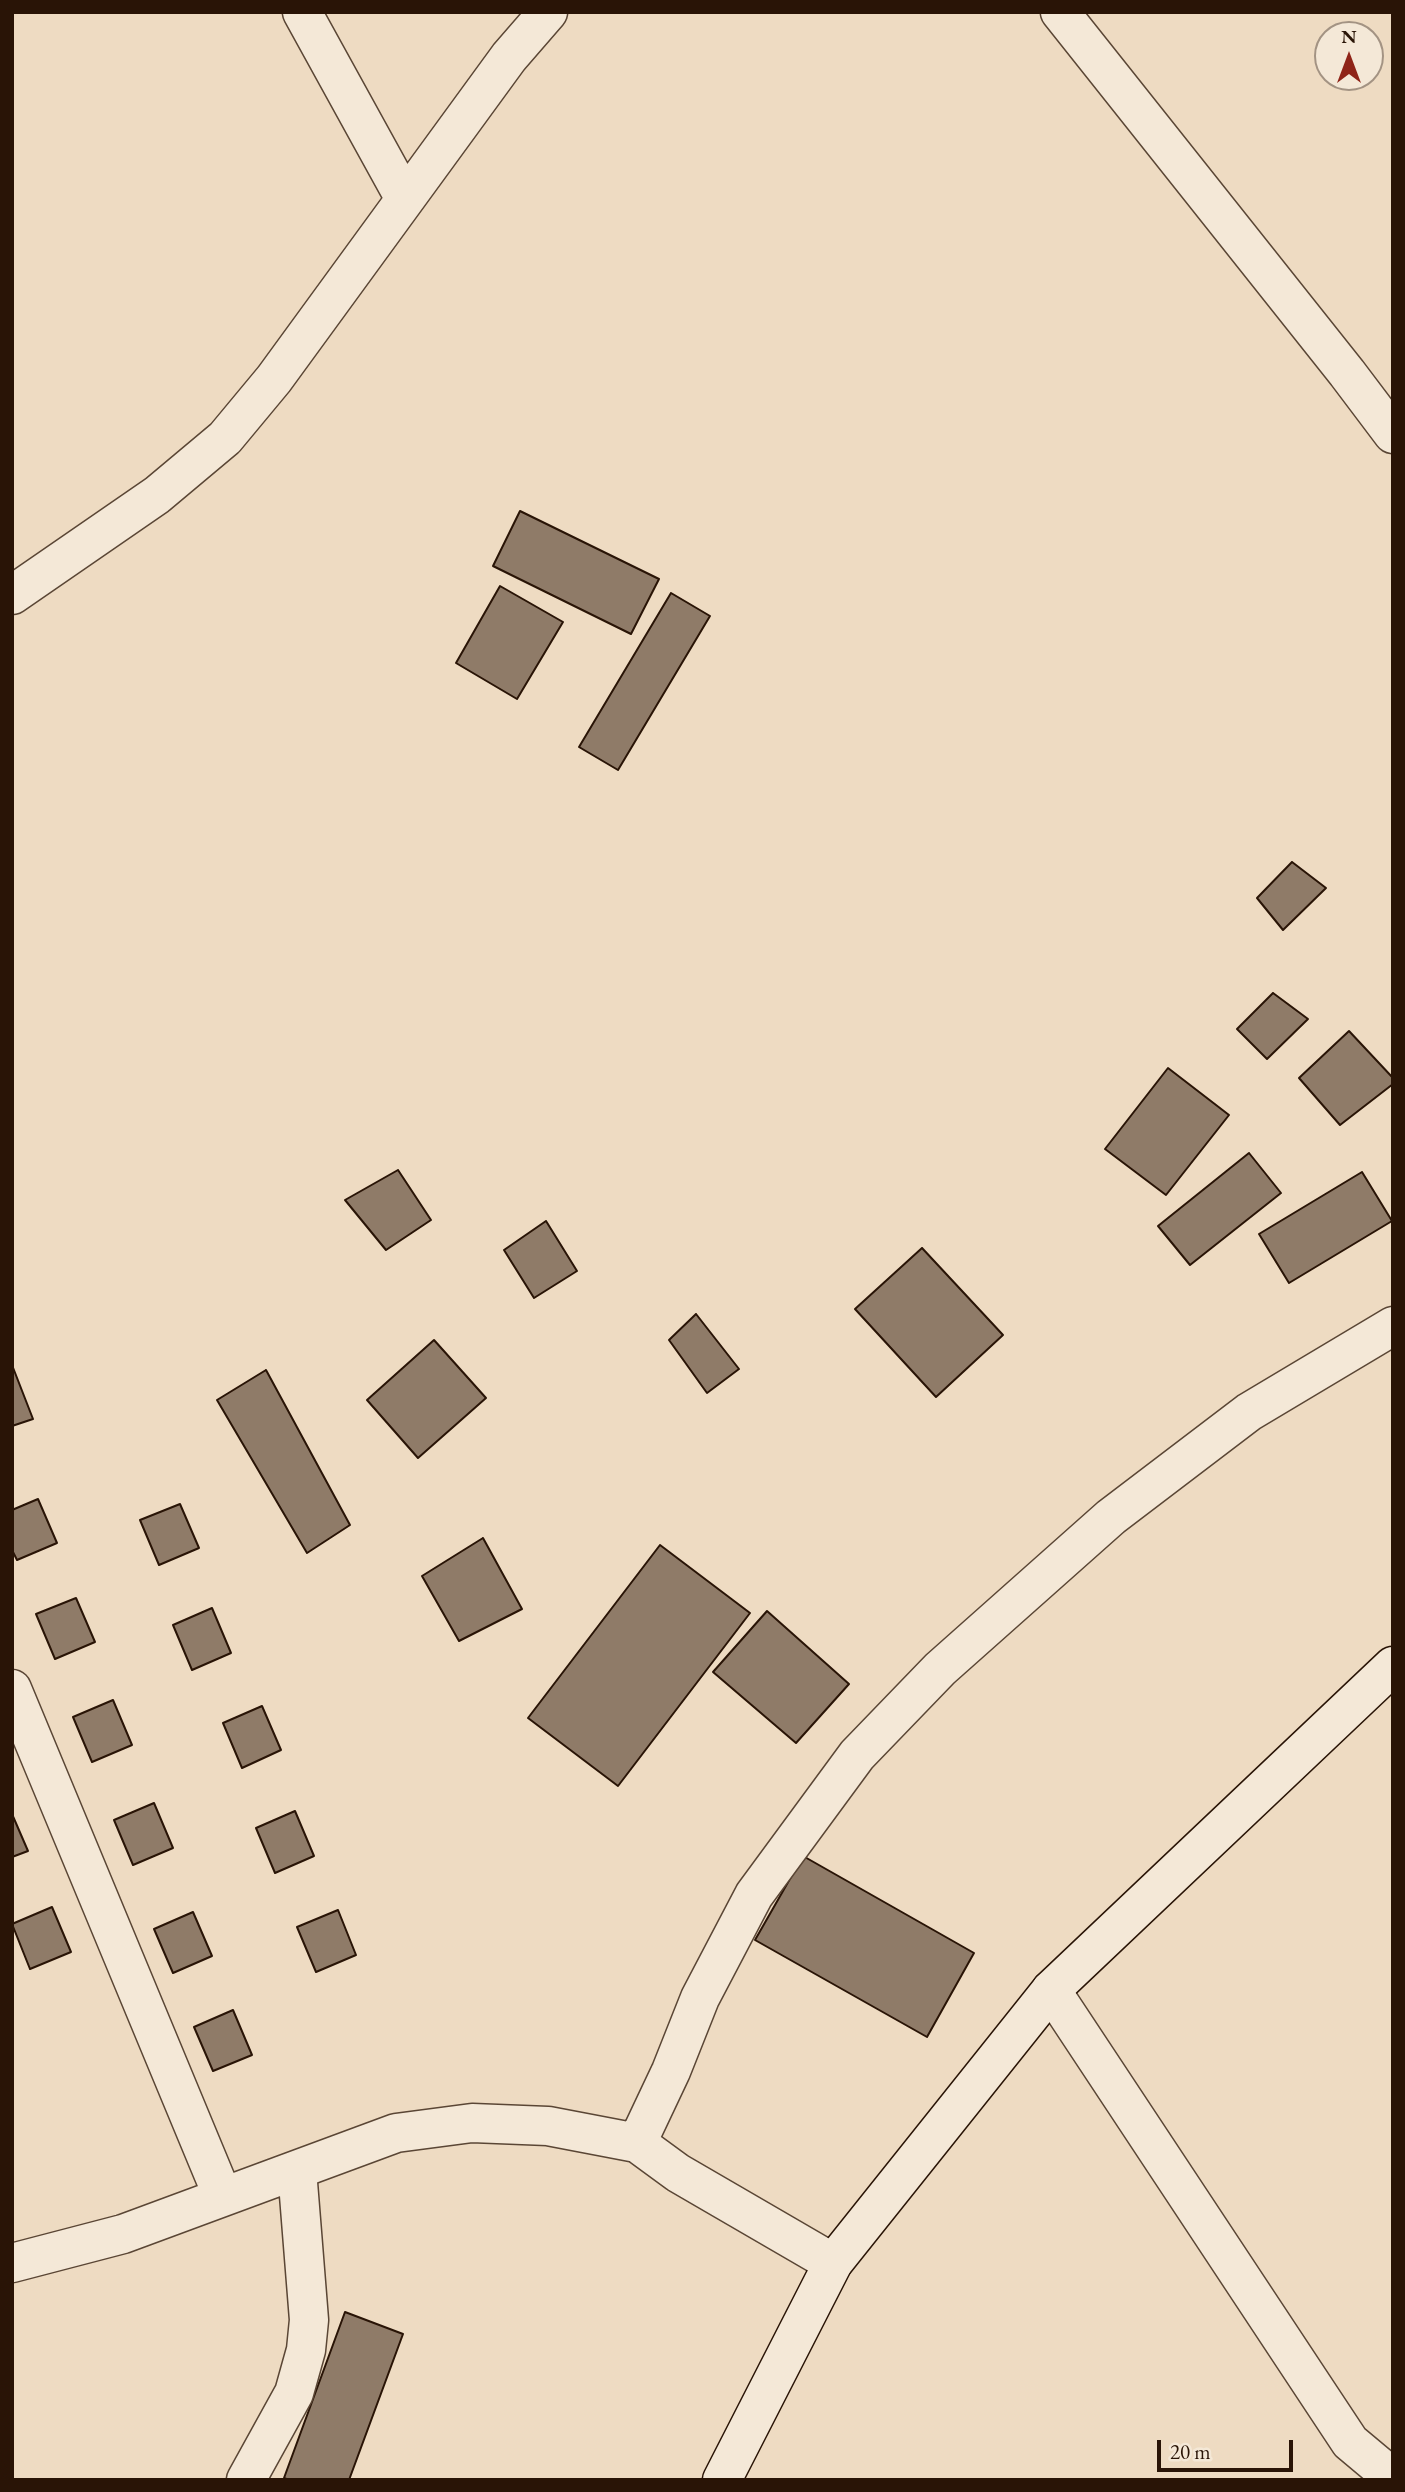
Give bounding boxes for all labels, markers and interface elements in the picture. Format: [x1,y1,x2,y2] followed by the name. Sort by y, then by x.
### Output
[1314,21,1384,91] north arrow
[1341,24,1357,49] text: N
[1160,2426,1296,2470] scale bar
[1170,2438,1211,2465] text: 20 m

